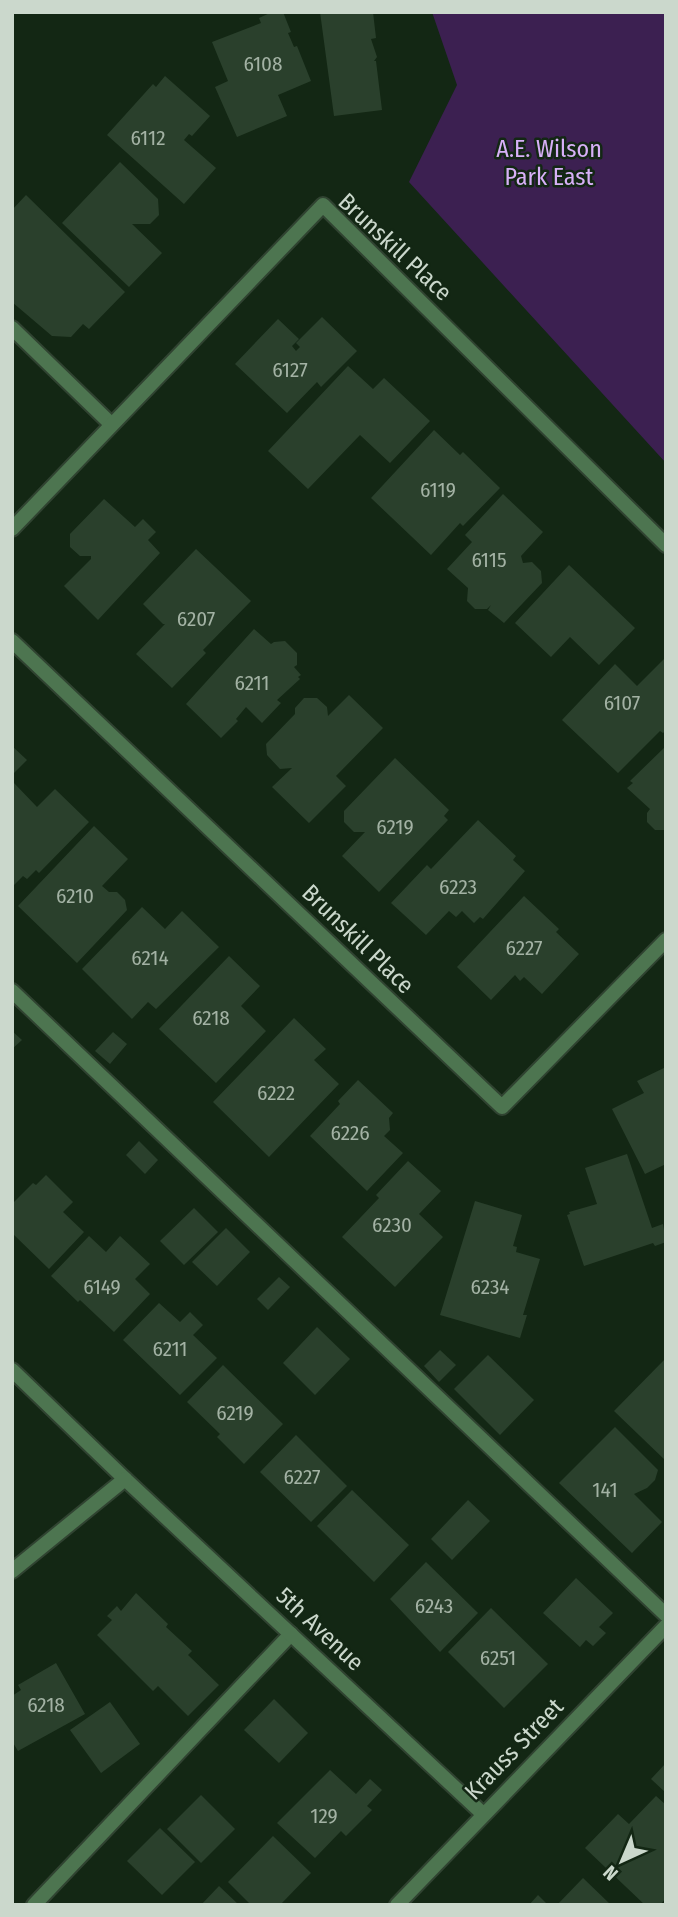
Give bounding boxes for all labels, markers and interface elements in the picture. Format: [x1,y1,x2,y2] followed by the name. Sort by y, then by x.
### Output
[243,51,283,77] house number: 6108
[131,125,165,151] house number: 6112
[496,135,602,191] park label: A.E. Wilson Park East
[333,187,457,307] street label: Brunskill Place
[272,357,308,383] house number: 6127
[420,477,456,503] house number: 6119
[471,547,507,573] house number: 6115
[177,606,215,632] house number: 6207
[234,670,270,696] house number: 6211
[604,690,640,716] house number: 6107
[376,814,414,840] house number: 6219
[439,874,477,900] house number: 6223
[296,879,420,999] street label: Brunskill Place
[56,883,94,909] house number: 6210
[505,935,543,961] house number: 6227
[131,945,169,971] house number: 6214
[192,1005,230,1031] house number: 6218
[257,1080,295,1106] house number: 6222
[330,1120,370,1146] house number: 6226
[372,1212,412,1238] house number: 6230
[83,1274,121,1300] house number: 6149
[471,1274,509,1300] house number: 6234
[152,1336,188,1362] house number: 6211
[216,1400,254,1426] house number: 6219
[283,1464,321,1490] house number: 6227
[592,1477,618,1503] house number: 141
[271,1582,369,1676] street label: 5th Avenue
[415,1593,453,1619] house number: 6243
[480,1645,516,1671] house number: 6251
[27,1692,65,1718] house number: 6218
[459,1693,569,1805] street label: Krauss Street
[310,1803,338,1829] house number: 129
[587,1826,657,1896] north arrow
[598,1861,623,1885] text: N

